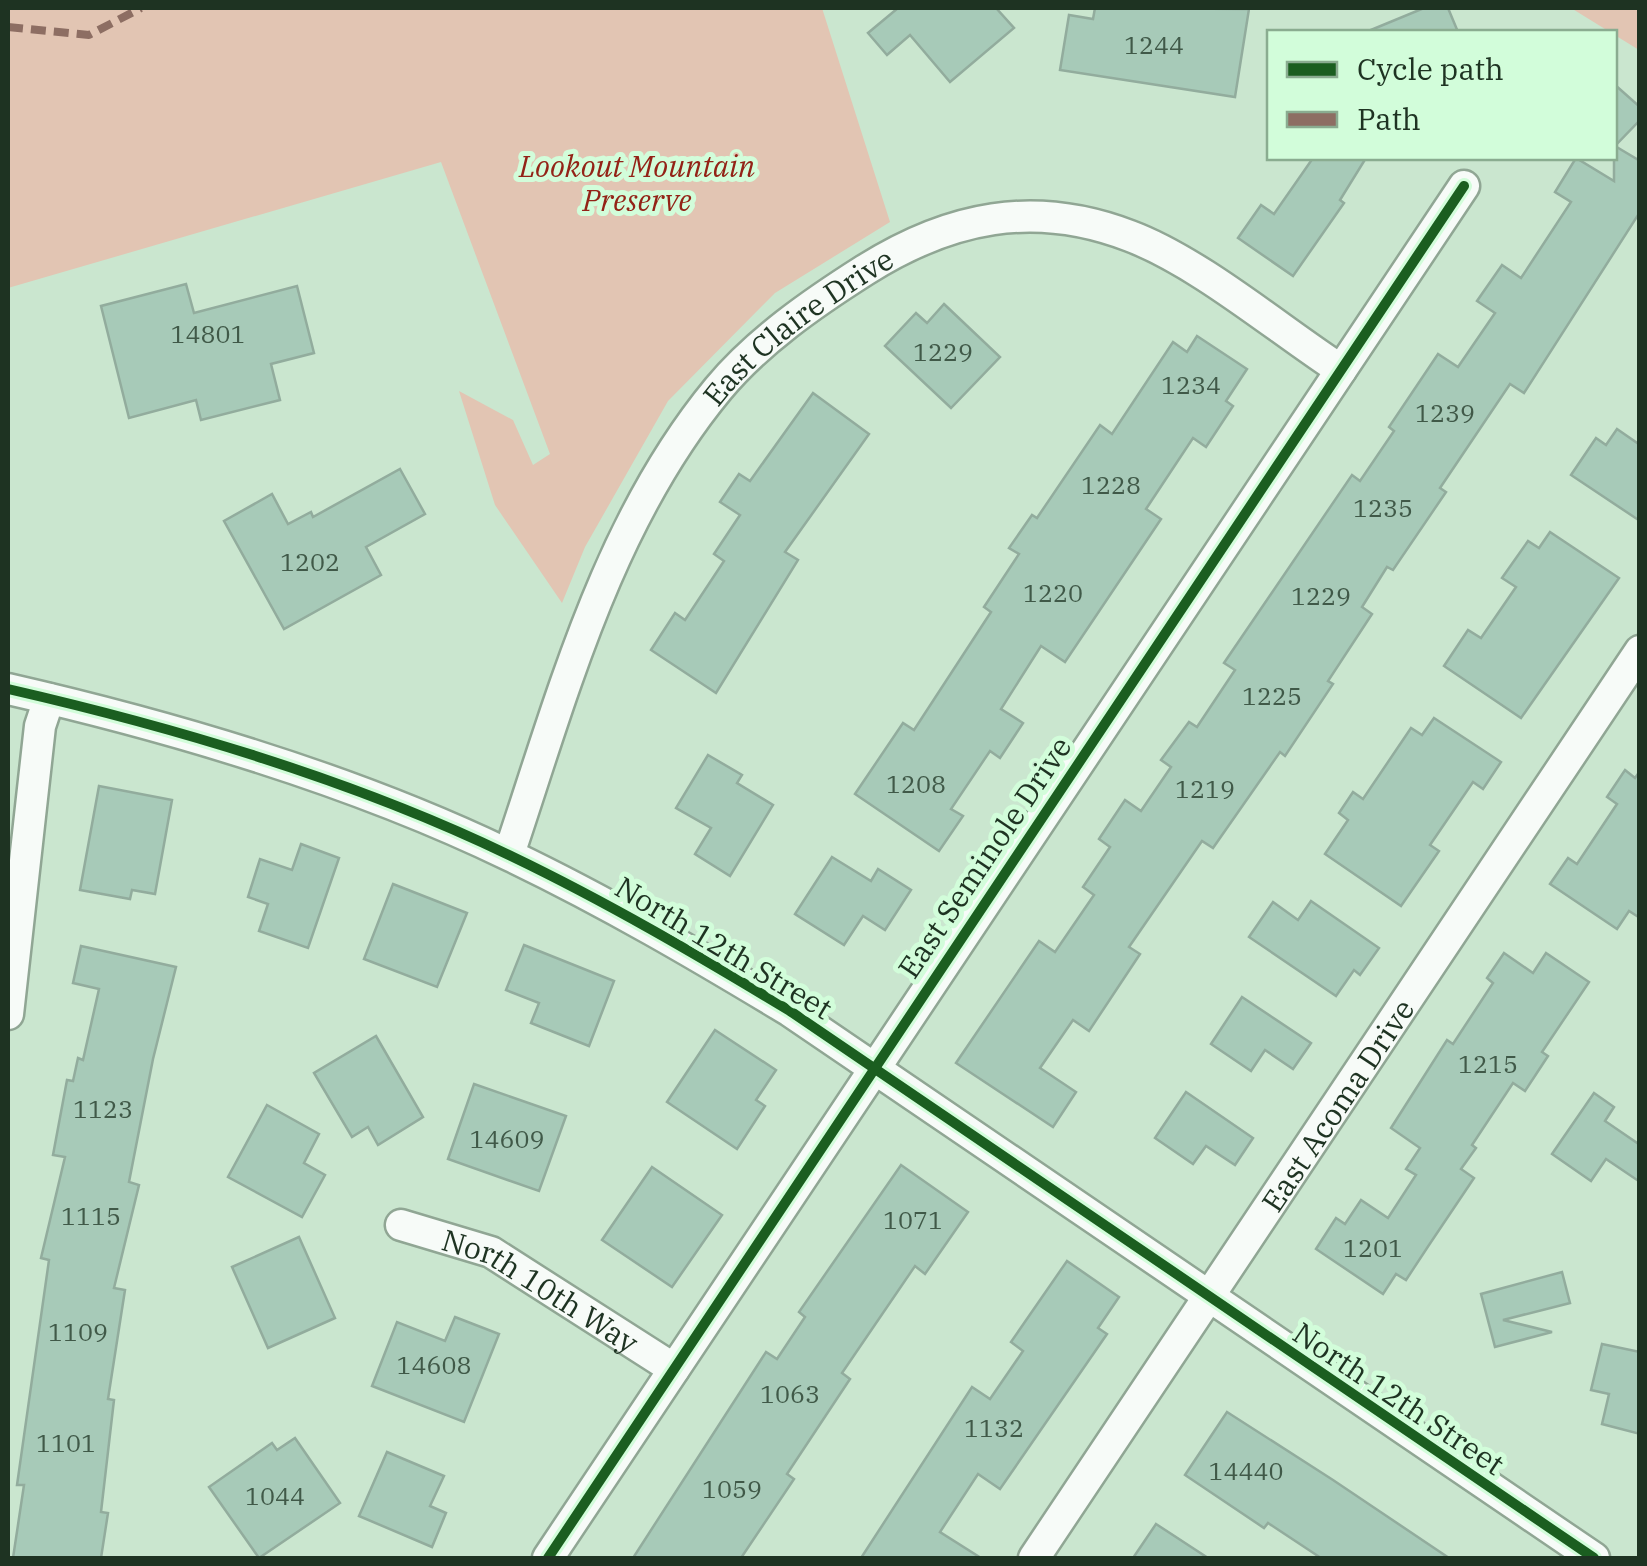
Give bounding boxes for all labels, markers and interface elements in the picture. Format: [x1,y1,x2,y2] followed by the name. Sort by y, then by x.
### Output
[1124,28,1184,61] house number: 1244
[1267,30,1617,160] legend
[1357,49,1504,88] text: Cycle path
[1357,99,1421,138] text: Path
[518,146,755,219] park label: Lookout Mountain Preserve
[693,238,900,413] street label: East Claire Drive
[170,317,246,350] house number: 14801
[913,335,973,368] house number: 1229
[1161,368,1221,401] house number: 1234
[1415,396,1475,429] house number: 1239
[1081,468,1141,501] house number: 1228
[1353,491,1413,524] house number: 1235
[280,545,340,578] house number: 1202
[1023,576,1083,609] house number: 1220
[1291,579,1351,612] house number: 1229
[1242,679,1302,712] house number: 1225
[889,729,1079,985] street label: East Seminole Drive
[886,767,946,800] house number: 1208
[1175,772,1235,805] house number: 1219
[608,867,840,1027] street label: North 12th Street
[1252,991,1422,1219] street label: East Acoma Drive
[1458,1047,1518,1080] house number: 1215
[73,1092,133,1125] house number: 1123
[469,1122,545,1155] house number: 14609
[61,1199,121,1232] house number: 1115
[883,1203,943,1236] house number: 1071
[438,1219,646,1361] street label: North 10th Way
[1343,1231,1403,1264] house number: 1201
[1286,1313,1512,1483] street label: North 12th Street
[48,1315,108,1348] house number: 1109
[396,1348,472,1381] house number: 14608
[760,1377,820,1410] house number: 1063
[964,1411,1024,1444] house number: 1132
[36,1426,96,1459] house number: 1101
[1208,1454,1284,1487] house number: 14440
[702,1472,762,1505] house number: 1059
[245,1479,305,1512] house number: 1044

